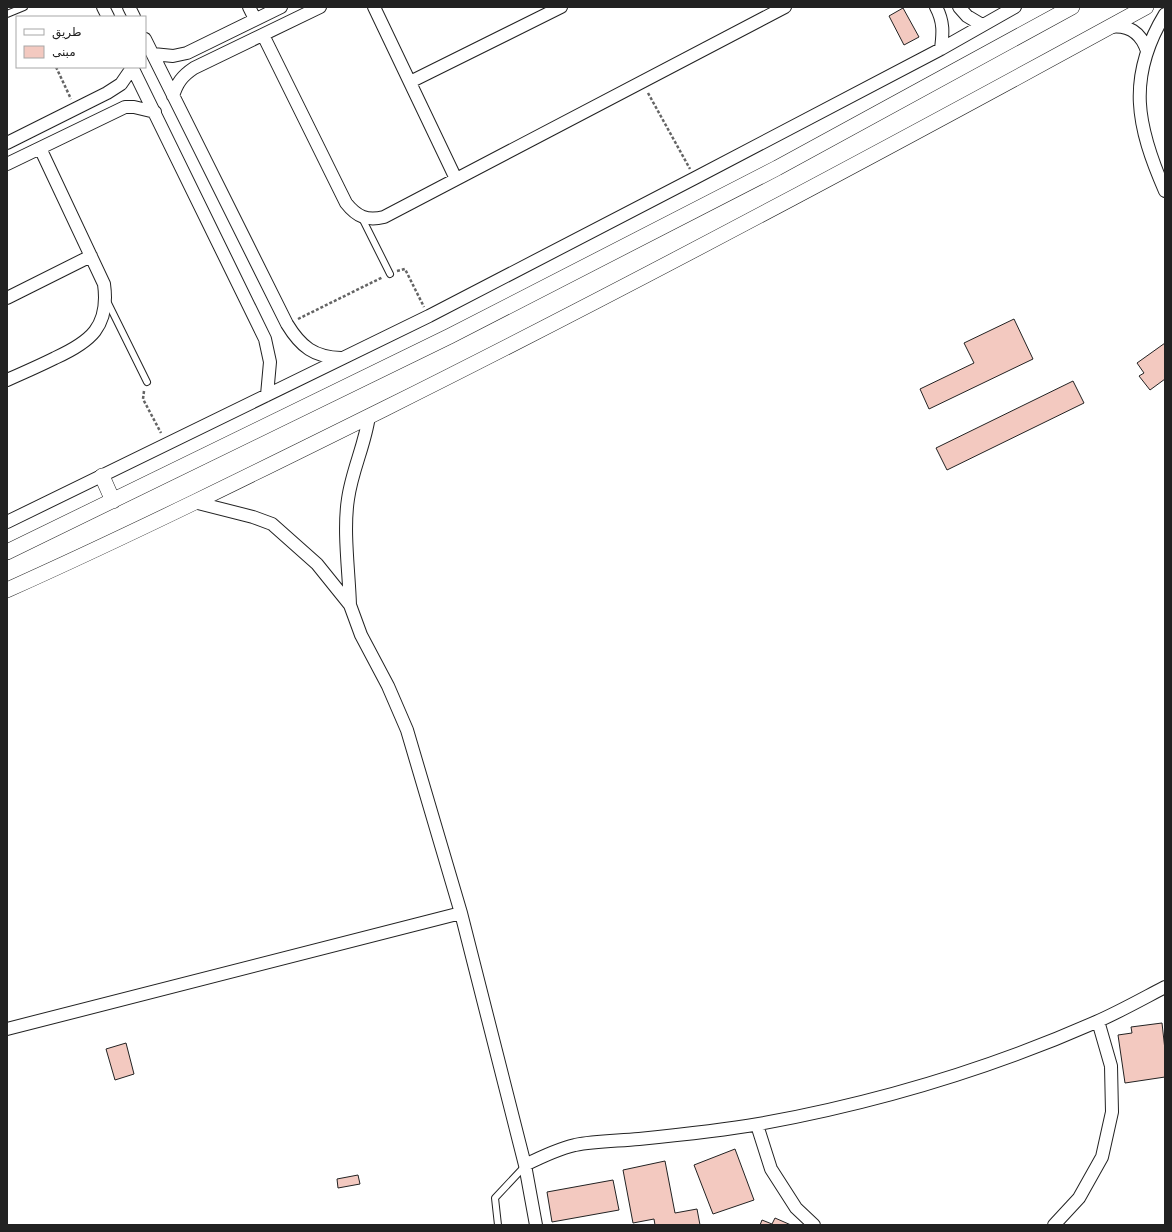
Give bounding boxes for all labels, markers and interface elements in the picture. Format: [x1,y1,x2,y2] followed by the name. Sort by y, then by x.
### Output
[16,16,146,68] legend
[52,25,82,40] text: طريق
[52,45,76,59] text: مبنى

